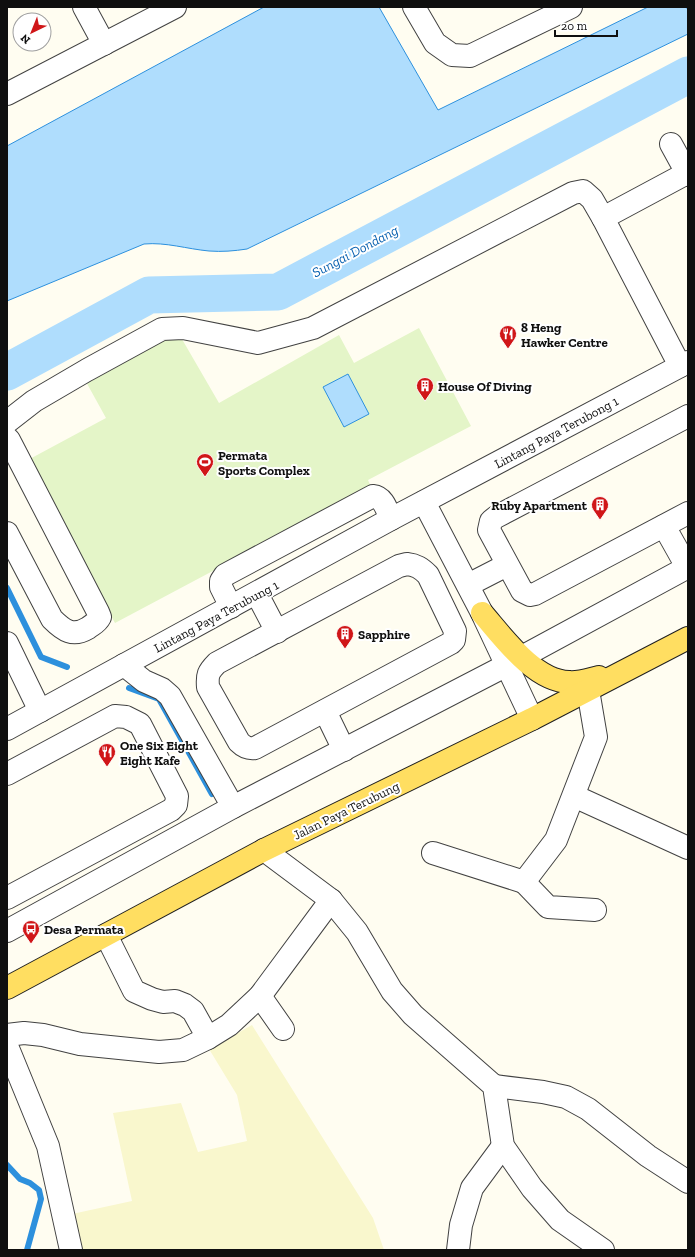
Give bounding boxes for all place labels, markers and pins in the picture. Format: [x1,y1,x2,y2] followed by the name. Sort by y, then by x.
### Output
[521,320,608,350] place label: 8 Heng Hawker Centre
[498,324,518,349] restaurant icon: 8 Heng Hawker Centre
[415,376,435,401] building icon: House Of Diving
[438,379,532,394] place label: House Of Diving
[218,448,310,478] place label: Permata Sports Complex
[195,452,215,477] sports icon: Permata Sports Complex
[590,495,610,520] building icon: Ruby Apartment
[491,498,588,513] place label: Ruby Apartment
[335,624,355,649] building icon: Sapphire
[358,627,411,642] place label: Sapphire
[120,738,199,768] place label: One Six Eight Eight Kafe
[97,742,117,767] restaurant icon: One Six Eight Eight Kafe
[21,919,41,944] bus stop icon: Desa Permata
[44,922,124,937] place label: Desa Permata

